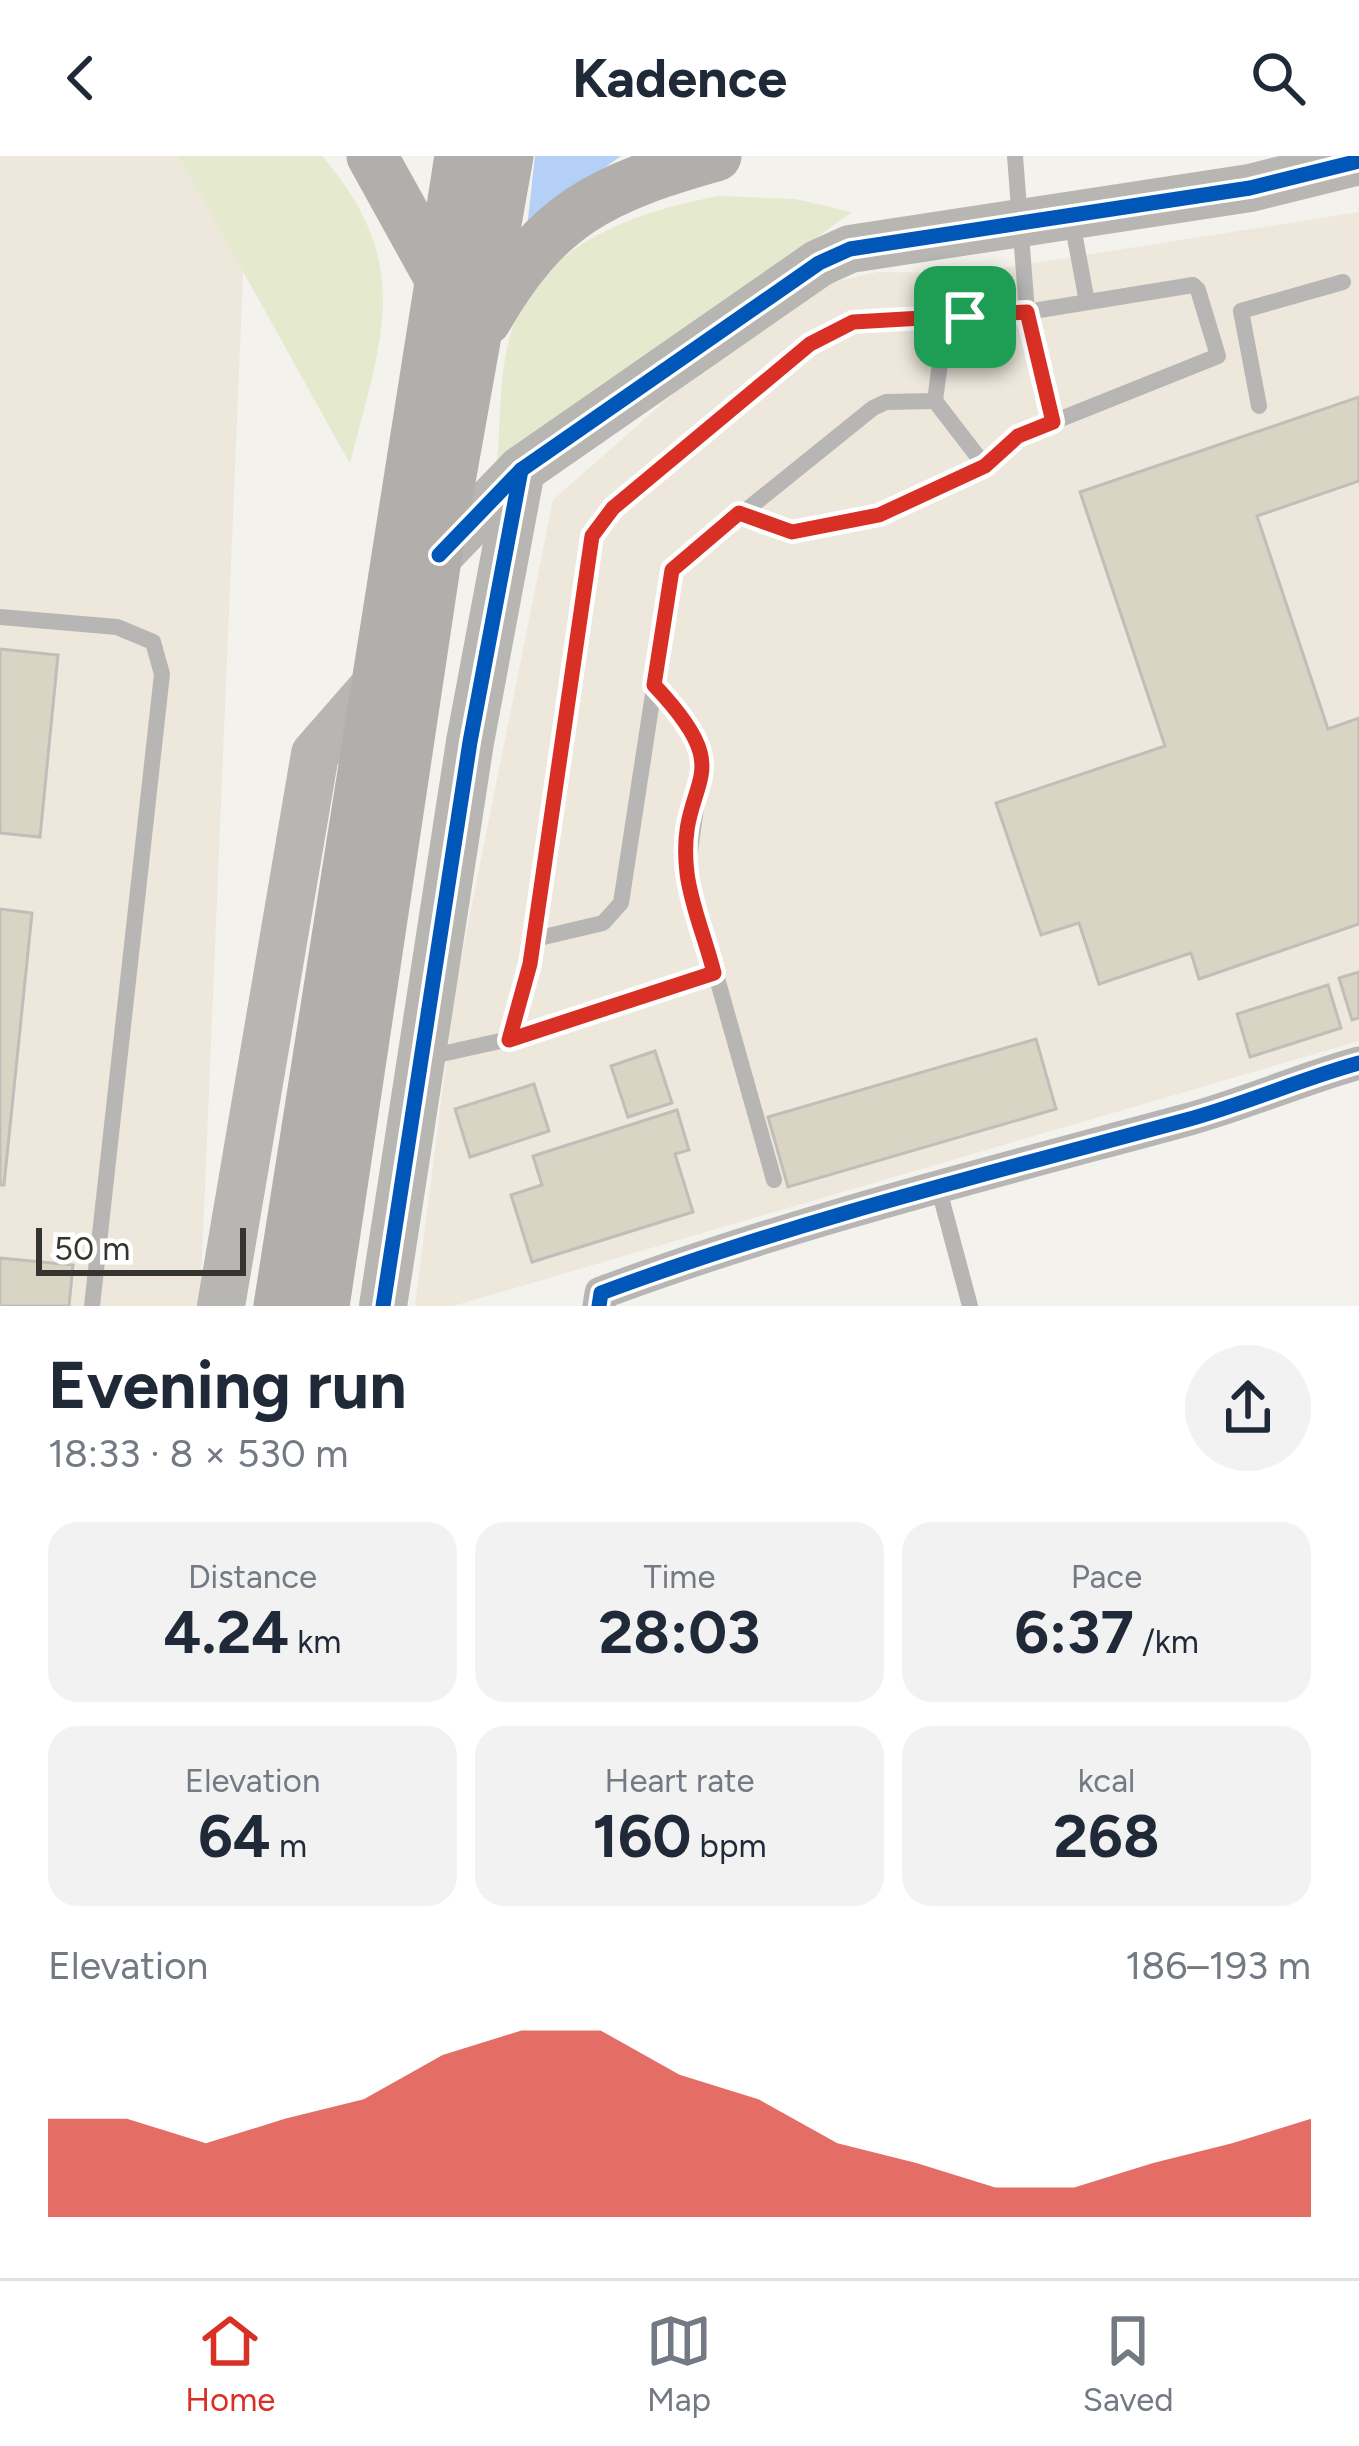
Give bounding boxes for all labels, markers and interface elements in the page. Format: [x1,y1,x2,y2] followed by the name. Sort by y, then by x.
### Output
[48,45,114,111] icon: back
[1245,45,1311,111] icon: search
[572,46,787,111] text: Kadence
[914,266,1016,368] pin
[932,284,998,350] icon: arrive
[36,1222,246,1275] scale bar
[54,1229,130,1268] text: 50 m
[48,1345,407,1425] text: Evening run
[1185,1345,1311,1471] button: share
[48,1430,349,1477] text: 18:33 · 8 × 530 m
[188,1557,317,1596] text: Distance
[644,1557,715,1596] text: Time
[1071,1557,1142,1596] text: Pace
[164,1596,289,1668] text: 4.24
[599,1596,760,1668] text: 28:03
[1014,1596,1134,1668] text: 6:37
[289,1622,341,1661] text: km
[1134,1622,1199,1661] text: /km
[185,1761,320,1800] text: Elevation
[605,1761,754,1800] text: Heart rate
[1078,1761,1135,1800] text: kcal
[198,1800,271,1872] text: 64
[592,1800,691,1872] text: 160
[1053,1800,1160,1872] text: 268
[271,1826,307,1865] text: m
[691,1826,767,1865] text: bpm
[48,1942,208,1989] text: Elevation
[1125,1942,1311,1989] text: 186–193 m
[185,2308,275,2419] tab: Home
[646,2308,712,2419] tab: Map
[1083,2308,1174,2419] tab: Saved

